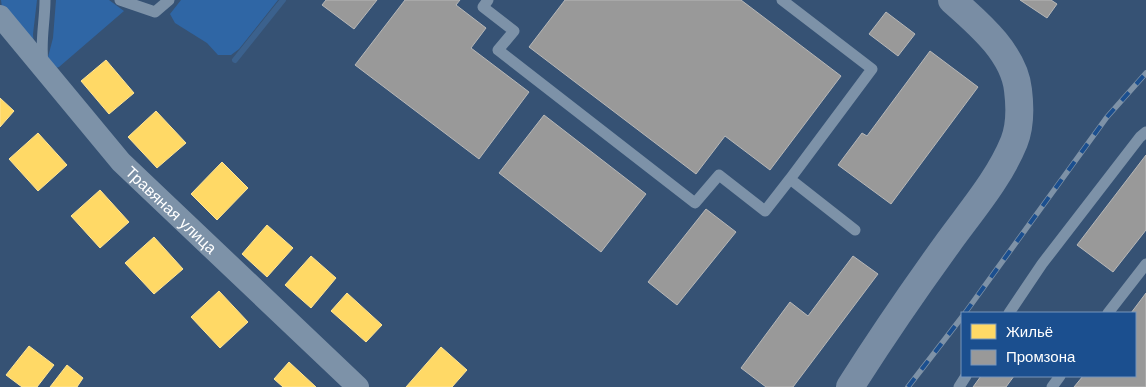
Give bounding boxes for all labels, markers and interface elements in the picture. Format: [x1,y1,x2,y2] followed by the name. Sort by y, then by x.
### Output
[122,163,220,257] street label: Травяная улица
[961,312,1136,377] legend
[1006,323,1053,340] text: Жильё
[1006,348,1076,365] text: Промзона

